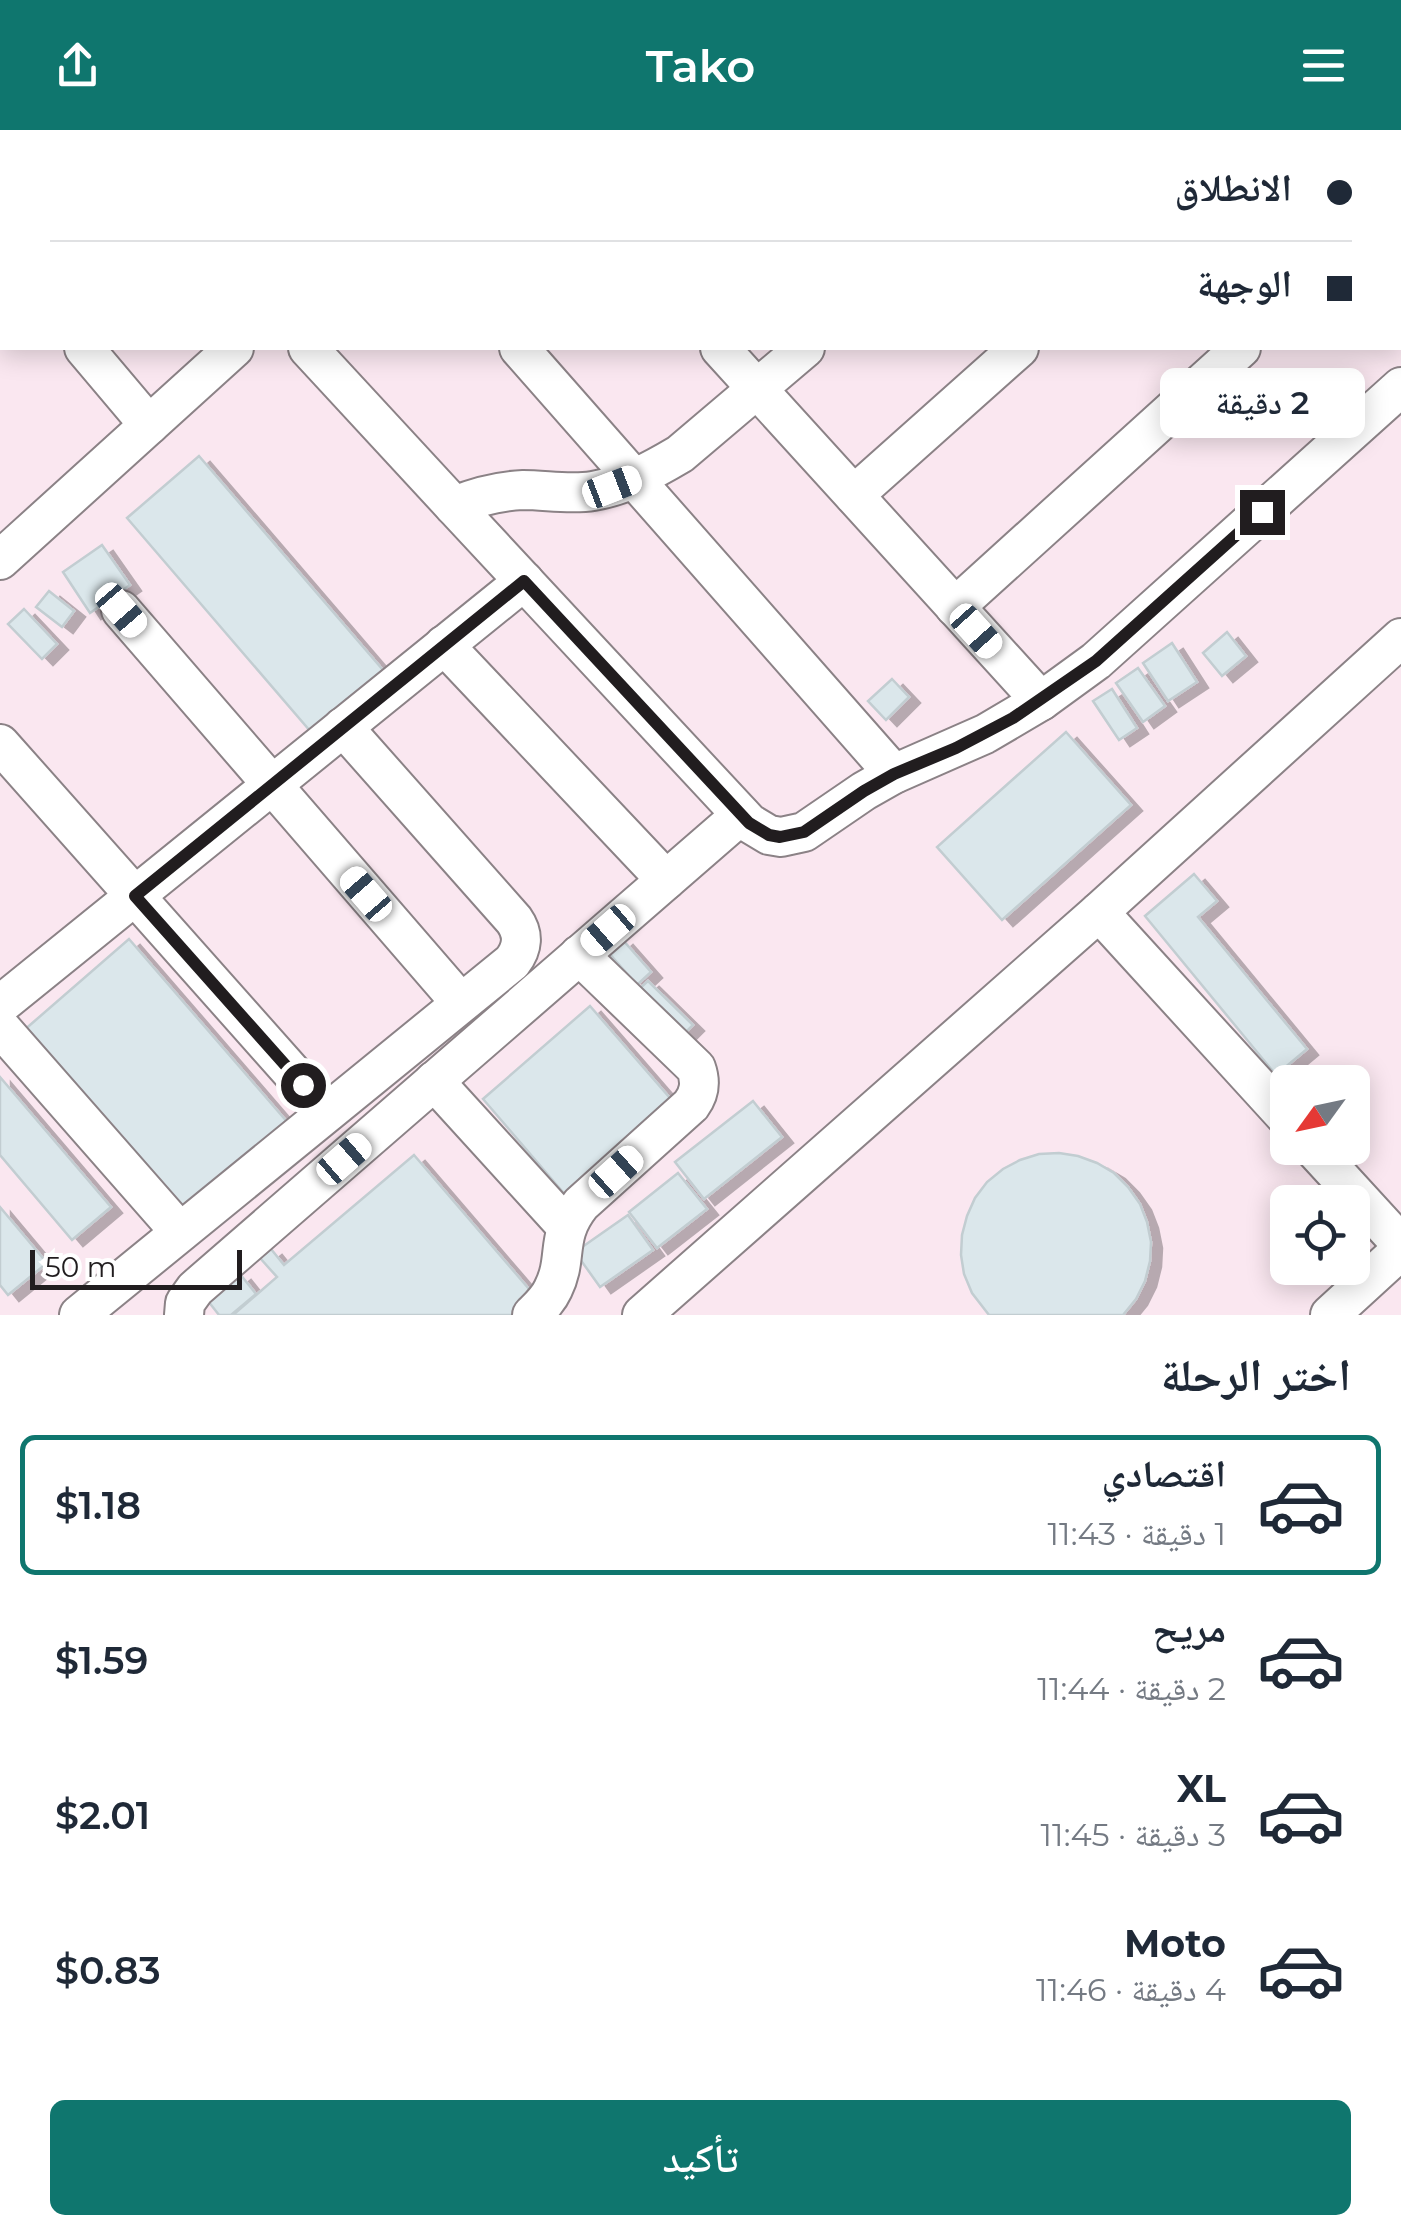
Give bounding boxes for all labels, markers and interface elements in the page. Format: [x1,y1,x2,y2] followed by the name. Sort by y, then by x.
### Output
[50,38,105,93] icon: share
[646,38,755,93] text: Tako
[1296,38,1351,93] icon: menu
[1174,164,1292,211] text: الانطلاق
[1197,260,1292,307] text: الوجهة
[1160,367,1364,437] callout: 2 دقيقة
[1216,383,1309,422] text: 2 دقيقة
[579,462,645,512] car
[1240,490,1285,535] route end
[90,578,152,642] car
[945,599,1007,663] car
[335,862,397,926] car
[576,899,640,961] car
[281,1063,326,1108] route start
[1270,1065,1370,1165] north arrow
[1270,1065,1370,1285] map controls
[312,1128,376,1190] car
[584,1141,648,1203] car
[1270,1185,1370,1285] button: locate
[30,1245,242,1290] scale bar
[45,1250,116,1284] text: 50 m
[1161,1347,1351,1402] text: اختر الرحلة
[1102,1450,1226,1497] text: اقتصادي
[1256,1460,1346,1550] icon: car
[55,1482,141,1529] text: $1.18
[1048,1514,1226,1553] text: 1 دقيقة · 11:43
[1152,1605,1226,1652] text: مريح
[1256,1615,1346,1705] icon: car
[55,1637,148,1684] text: $1.59
[1037,1669,1226,1708] text: 2 دقيقة · 11:44
[1177,1765,1226,1812] text: XL
[1256,1770,1346,1860] icon: car
[55,1792,150,1839] text: $2.01
[1041,1815,1226,1854] text: 3 دقيقة · 11:45
[1124,1920,1226,1967] text: Moto
[1256,1925,1346,2015] icon: car
[55,1947,161,1994] text: $0.83
[1036,1970,1226,2009] text: 4 دقيقة · 11:46
[50,2100,1351,2215] button: تأكيد

